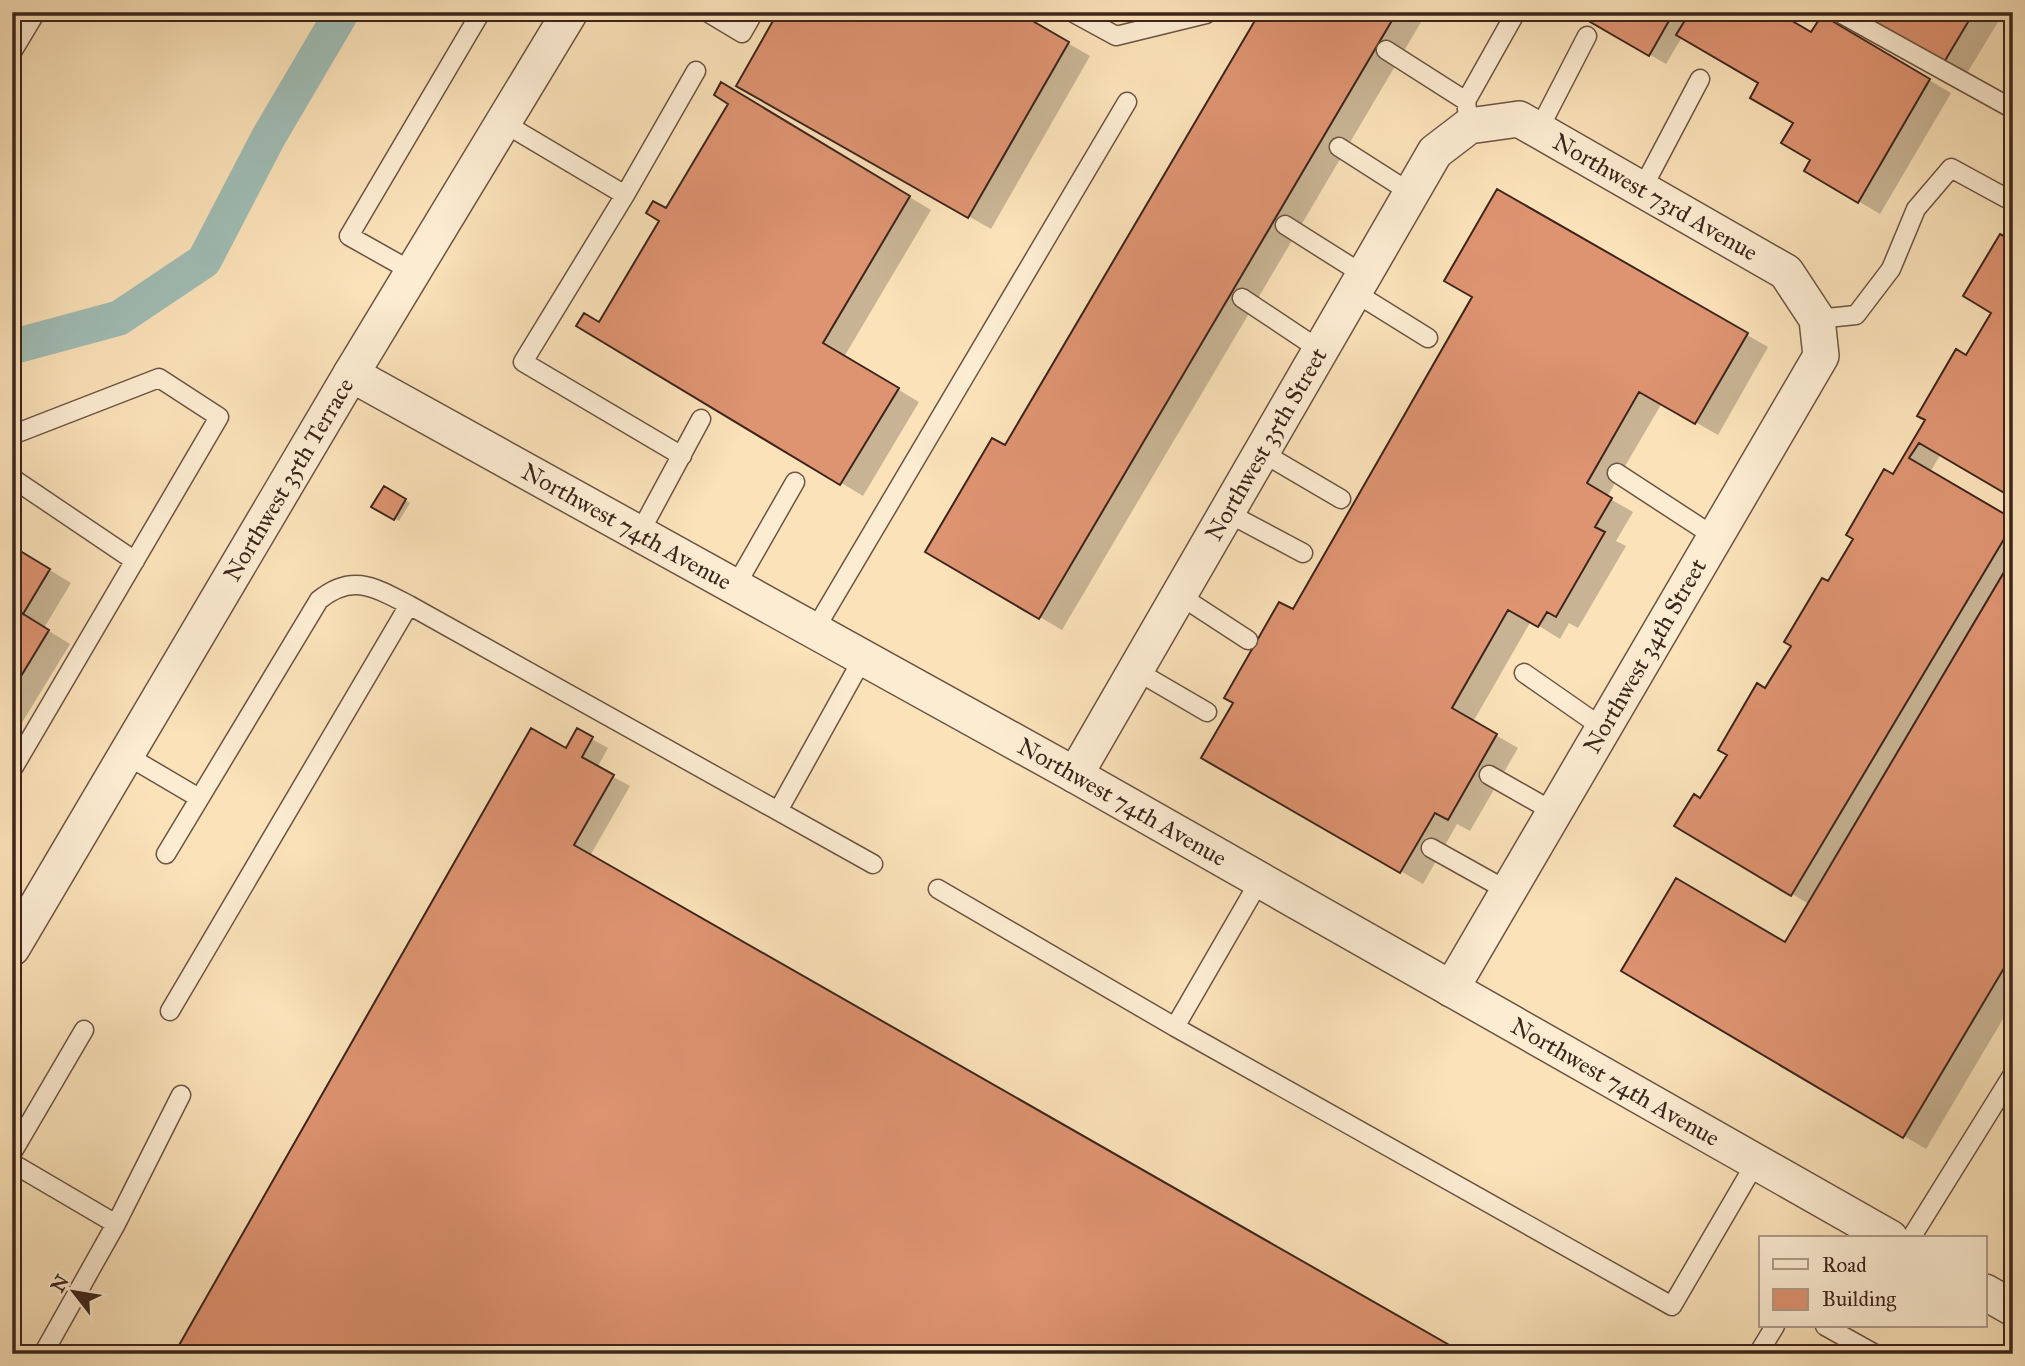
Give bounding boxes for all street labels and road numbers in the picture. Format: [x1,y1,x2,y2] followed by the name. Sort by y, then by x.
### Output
[1548,127,1763,268] street label: Northwest 73rd Avenue
[1199,342,1334,546] street label: Northwest 35th Street
[217,372,360,587] street label: Northwest 35th Terrace
[516,456,737,597] street label: Northwest 74th Avenue
[1577,553,1713,759] street label: Northwest 34th Street
[1012,731,1232,873] street label: Northwest 74th Avenue
[1505,1011,1725,1153] street label: Northwest 74th Avenue

